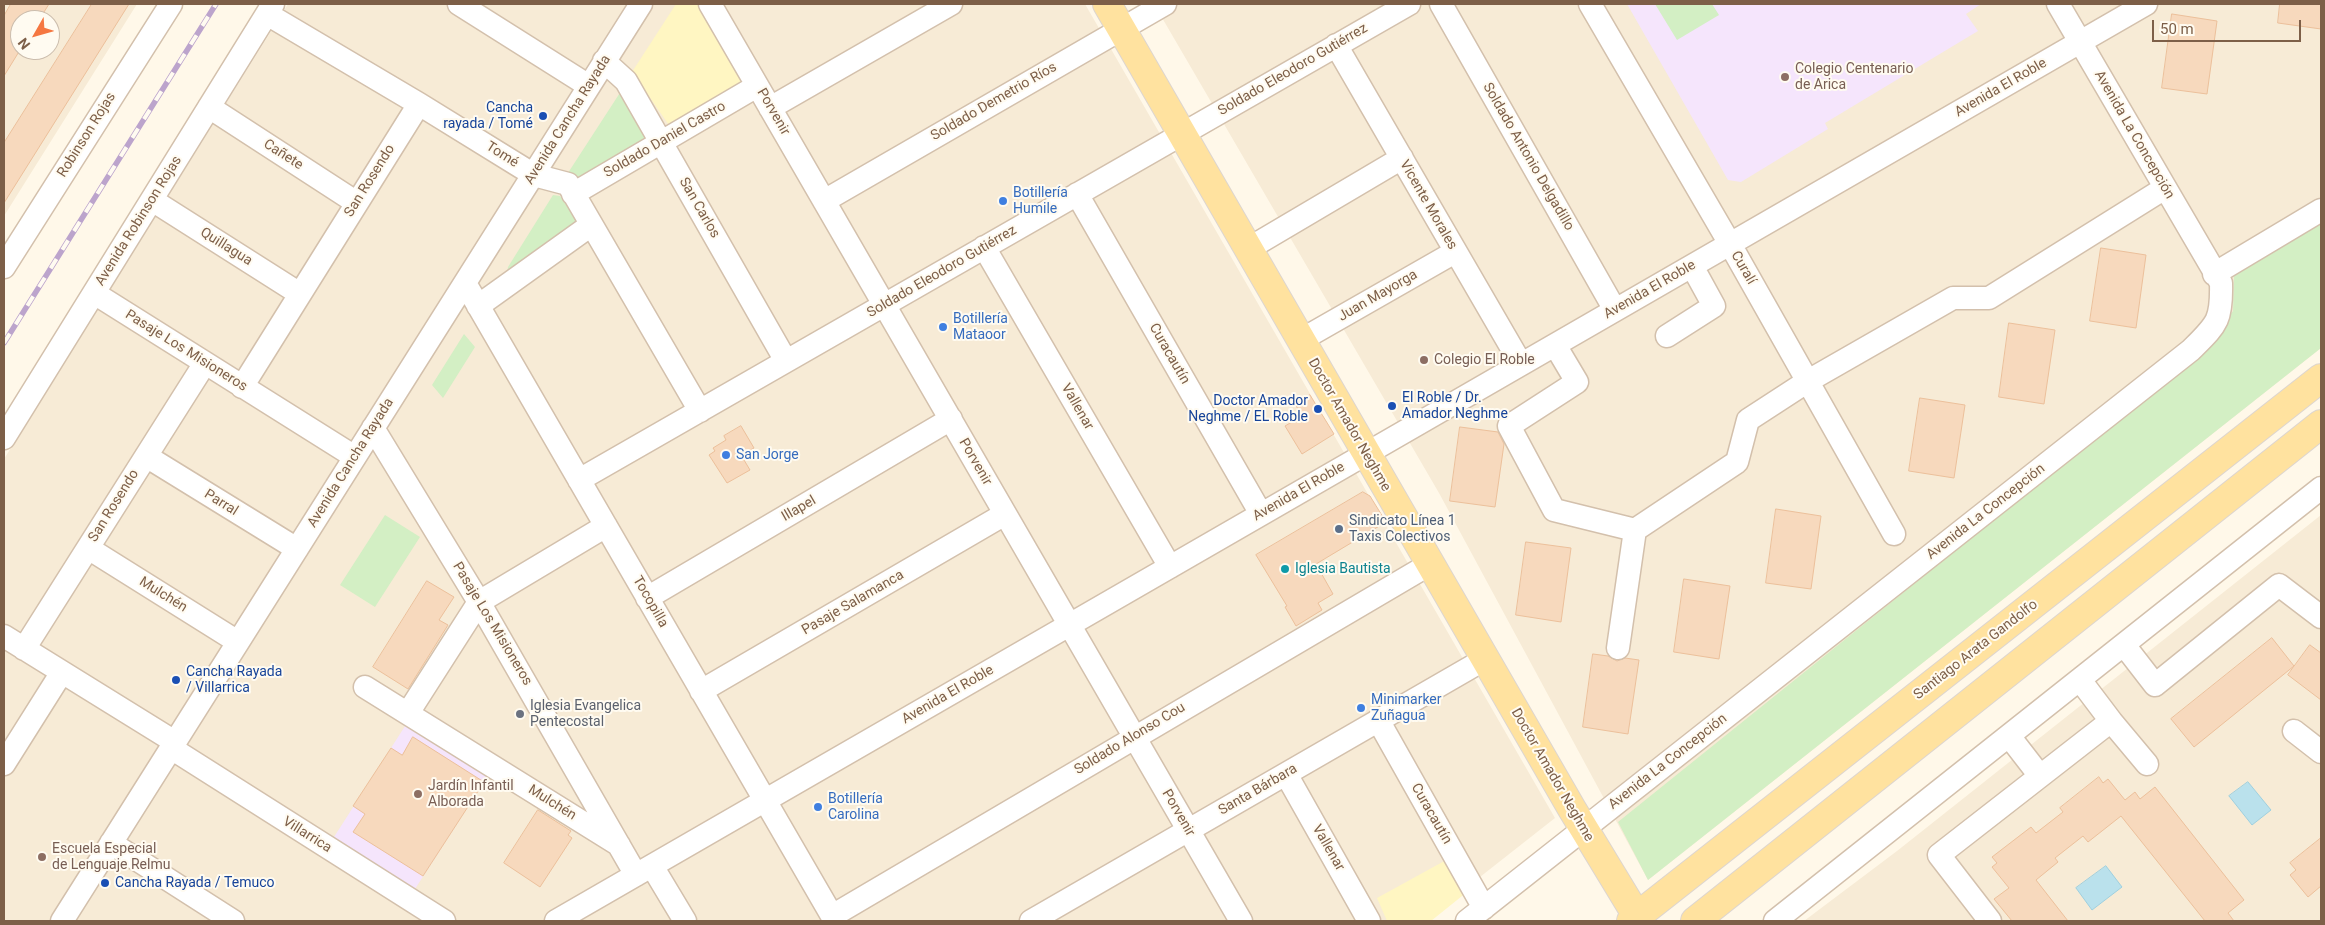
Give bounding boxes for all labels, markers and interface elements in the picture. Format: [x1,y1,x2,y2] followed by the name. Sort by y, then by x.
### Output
[10,10,60,60] north arrow
[2155,10,2304,42] scale bar
[1215,20,1371,120] street label: Soldado Eleodoro Gutiérrez
[2160,20,2194,38] text: 50 m
[15,35,33,52] text: N
[521,52,615,188] street label: Avenida Cancha Rayada
[1952,55,2050,121] street label: Avenida El Roble
[928,59,1060,145] street label: Soldado Demetrio Ríos
[1795,61,1913,94] place label: Colegio Centenario de Arica
[2090,68,2178,202] street label: Avenida La Concepción
[1779,71,1791,83] marker: Colegio Centenario de Arica
[1479,80,1577,234] street label: Soldado Antonio Delgadillo
[753,85,793,139] street label: Porvenir
[54,89,120,181] street label: Robinson Rojas
[601,98,729,182] street label: Soldado Daniel Castro
[443,100,533,132] place label: Cancha rayada / Tomé
[537,110,549,122] marker: Cancha rayada / Tomé
[260,136,306,174] street label: Cañete
[483,139,521,171] street label: Tomé
[341,142,399,220] street label: San Rosendo
[92,153,186,289] street label: Avenida Robinson Rojas
[1396,157,1460,253] street label: Vicente Morales
[675,175,723,241] street label: San Carlos
[1013,185,1068,218] place label: Botillería Humile
[997,195,1009,207] marker: Botillería Humile
[864,222,1020,322] street label: Soldado Eleodoro Gutiérrez
[197,224,255,270] street label: Quillagua
[1727,248,1759,288] street label: Curalí
[1601,257,1699,323] street label: Avenida El Roble
[1335,267,1421,325] street label: Juan Mayorga
[122,307,250,395] street label: Pasaje Los Misioneros
[953,311,1008,344] place label: Botillería Mataoor
[937,321,949,333] marker: Botillería Mataoor
[1145,321,1193,387] street label: Curacautín
[1434,352,1535,368] place label: Colegio El Roble
[1418,354,1430,366] marker: Colegio El Roble
[1304,355,1394,495] street label: Doctor Amador Neghme
[1057,381,1097,433] street label: Vallenar
[1402,390,1508,422] place label: El Roble / Dr. Amador Neghme
[1188,393,1308,426] place label: Doctor Amador Neghme / EL Roble
[304,395,398,531] street label: Avenida Cancha Rayada
[1386,400,1398,412] marker: El Roble / Dr. Amador Neghme
[1312,403,1324,415] marker: Doctor Amador Neghme / EL Roble
[955,435,995,489] street label: Porvenir
[736,447,799,463] place label: San Jorge
[720,449,732,461] marker: San Jorge
[1250,459,1348,525] street label: Avenida El Roble
[1923,461,2049,563] street label: Avenida La Concepción
[85,467,143,545] street label: San Rosendo
[201,486,241,520] street label: Parral
[779,492,819,526] street label: Illapel
[1349,513,1456,546] place label: Sindicato Línea 1 Taxis Colectivos
[1333,523,1345,535] marker: Sindicato Línea 1 Taxis Colectivos
[449,559,535,689] street label: Pasaje Los Misioneros
[1295,561,1391,577] place label: Iglesia Bautista
[1279,563,1291,575] marker: Iglesia Bautista
[799,567,907,639] street label: Pasaje Salamanca
[629,573,671,631] street label: Tocopilla
[136,574,190,616] street label: Mulchén
[1911,596,2041,704] street label: Santiago Arata Gandolfo
[899,662,997,728] street label: Avenida El Roble
[186,664,282,696] place label: Cancha Rayada / Villarrica
[170,674,182,686] marker: Cancha Rayada / Villarrica
[1371,692,1442,724] place label: Minimarker Zuñagua
[530,698,641,730] place label: Iglesia Evangelica Pentecostal
[1072,699,1188,779] street label: Soldado Alonso Cou
[1355,702,1367,714] marker: Minimarker Zuñagua
[1507,705,1597,845] street label: Doctor Amador Neghme
[514,708,526,720] marker: Iglesia Evangelica Pentecostal
[1605,711,1731,813] street label: Avenida La Concepción
[1216,761,1300,819] street label: Santa Bárbara
[428,778,514,810] place label: Jardín Infantil Alborada
[1407,781,1455,847] street label: Curacautín
[525,782,579,824] street label: Mulchén
[1158,786,1198,840] street label: Porvenir
[412,788,424,800] marker: Jardín Infantil Alborada
[828,791,883,824] place label: Botillería Carolina
[812,801,824,813] marker: Botillería Carolina
[279,813,335,857] street label: Villarrica
[1308,822,1348,874] street label: Vallenar
[52,841,170,874] place label: Escuela Especial de Lenguaje Relmu
[36,851,48,863] marker: Escuela Especial de Lenguaje Relmu
[115,875,275,891] place label: Cancha Rayada / Temuco
[99,877,111,889] marker: Cancha Rayada / Temuco

